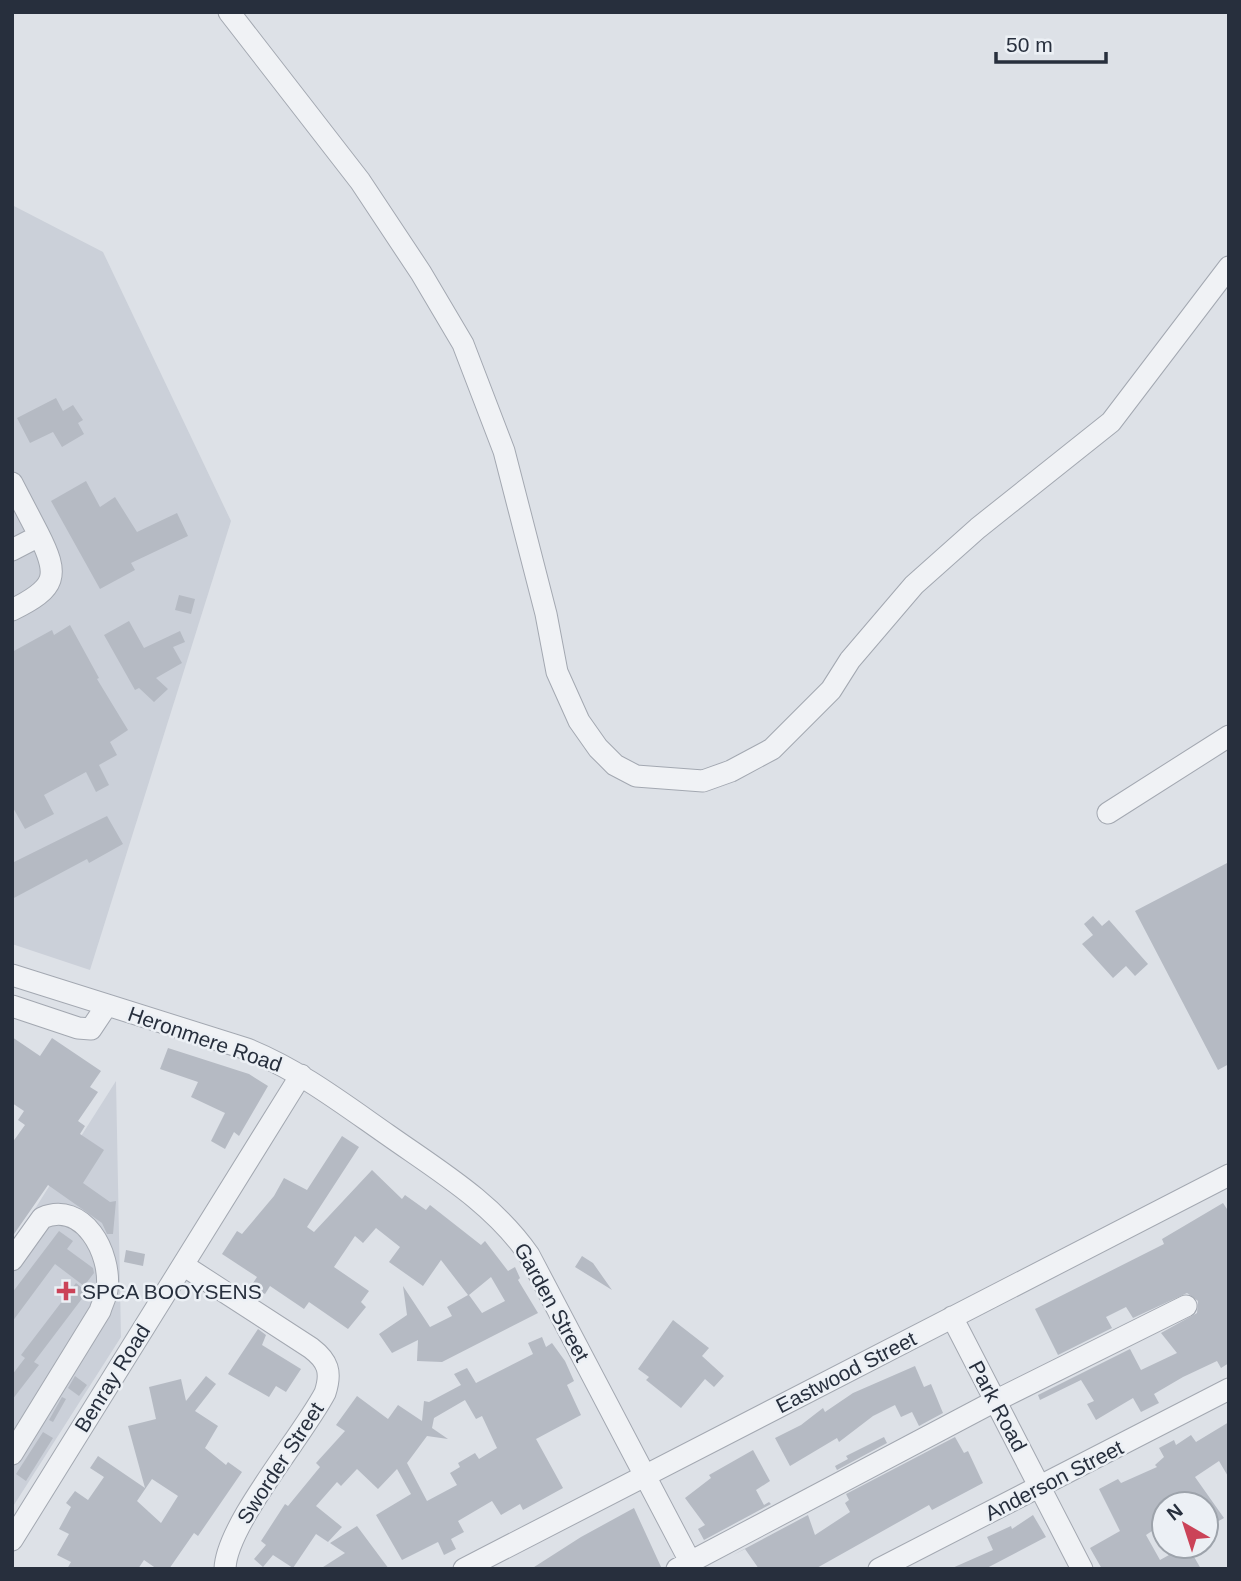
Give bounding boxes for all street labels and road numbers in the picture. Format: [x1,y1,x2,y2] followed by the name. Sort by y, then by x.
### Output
[125,1002,285,1076] street label: Heronmere Road
[510,1239,594,1365] street label: Garden Street
[70,1320,154,1436] street label: Benray Road
[772,1327,920,1417] street label: Eastwood Street
[965,1357,1031,1455] street label: Park Road
[232,1398,328,1528] street label: Sworder Street
[981,1435,1127,1525] street label: Anderson Street

